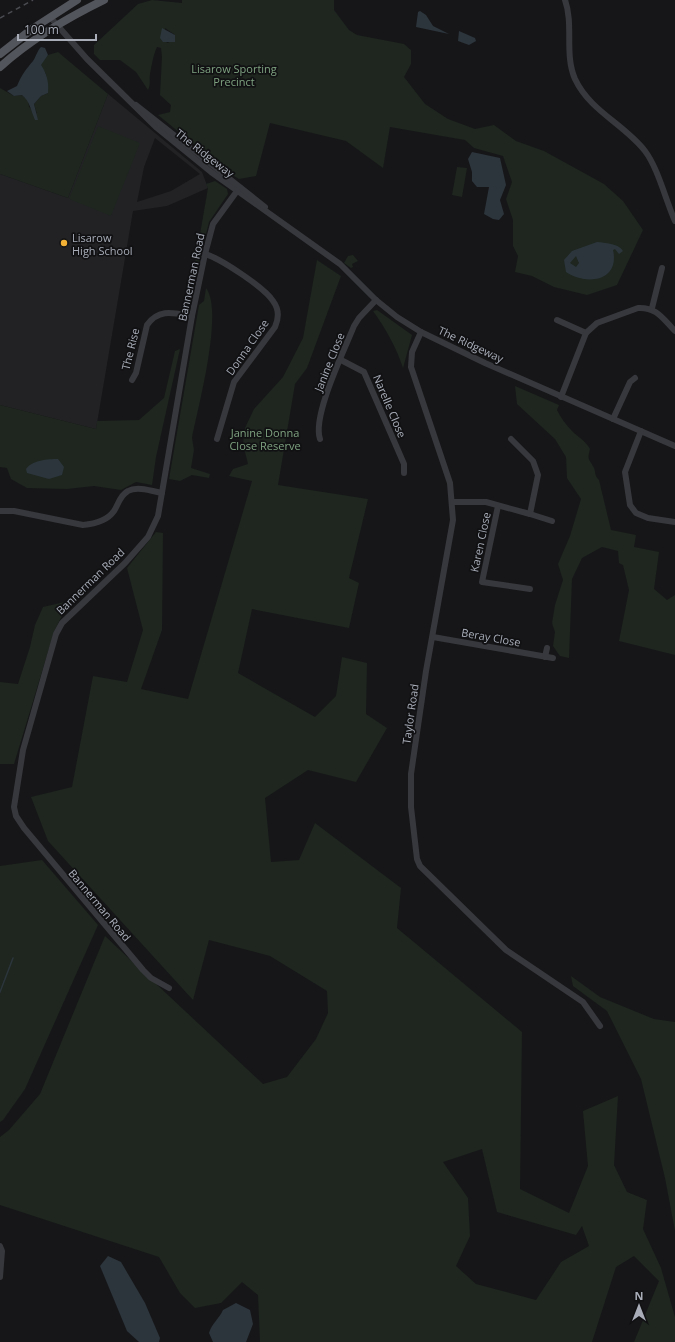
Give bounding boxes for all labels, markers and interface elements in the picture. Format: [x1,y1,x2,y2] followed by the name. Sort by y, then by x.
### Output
[18,16,96,42] scale bar
[24,21,59,38] text: 100 m
[191,61,277,89] park label: Lisarow Sporting Precinct
[173,125,238,181] street label: The Ridgeway
[72,230,133,258] place label: Lisarow High School
[174,232,208,322] street label: Bannerman Road
[59,238,69,248] marker: Lisarow High School
[222,316,272,378] street label: Donna Close
[436,322,507,366] street label: The Ridgeway
[118,326,142,372] street label: The Rise
[310,330,348,395] street label: Janine Close
[370,372,410,440] street label: Narelle Close
[229,425,301,453] park label: Janine Donna Close Reserve
[466,511,494,573] street label: Karen Close
[53,545,127,617] street label: Bannerman Road
[460,624,522,650] street label: Beray Close
[398,683,422,745] street label: Taylor Road
[65,866,135,944] street label: Bannerman Road
[619,1286,659,1326] north arrow
[635,1288,643,1303] text: N

